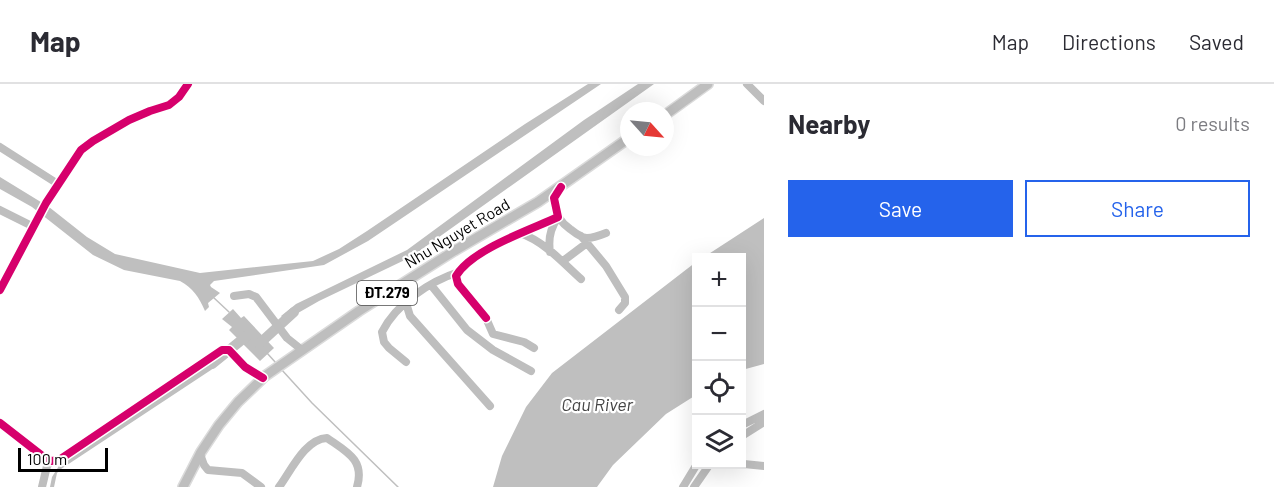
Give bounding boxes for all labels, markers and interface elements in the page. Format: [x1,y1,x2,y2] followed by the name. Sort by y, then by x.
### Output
[30,24,81,58] text: Map
[992,29,1029,54] text: Map
[1062,29,1156,54] text: Directions
[1189,29,1244,54] text: Saved
[620,102,674,156] north arrow
[788,108,870,139] text: Nearby
[1175,111,1250,135] text: 0 results
[788,180,1013,237] button: Save
[1025,180,1250,237] button: Share
[401,194,513,271] street label: Nhu Nguyet Road
[692,253,746,469] map controls
[692,253,746,307] button: +
[357,281,417,305] road number: ĐT.279
[692,307,746,361] button: −
[692,361,746,415] button: locate
[561,393,633,415] water label: Cau River
[692,415,746,469] button: layers
[18,445,108,472] scale bar
[27,449,67,468] text: 100 m

